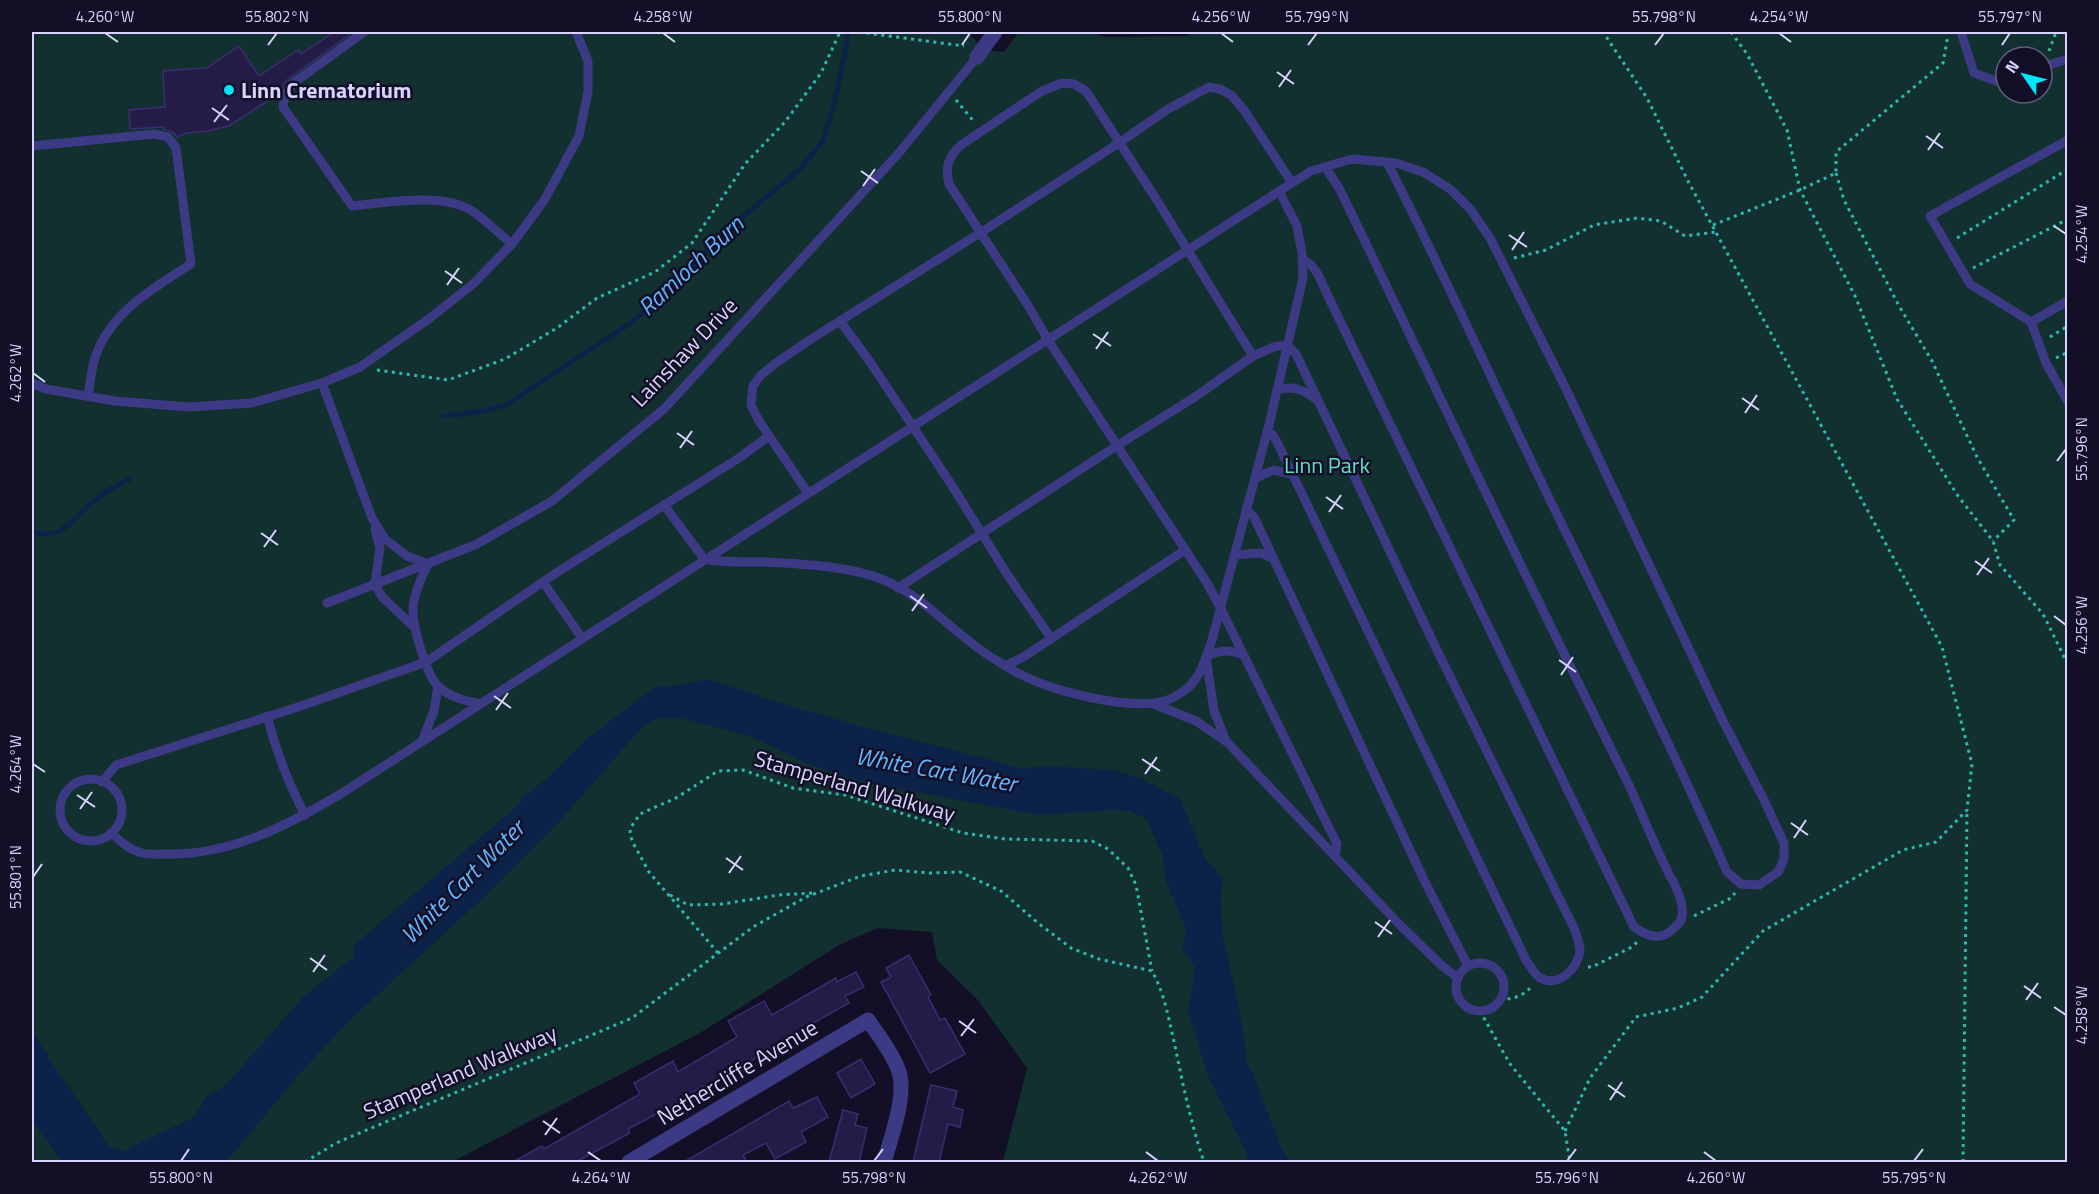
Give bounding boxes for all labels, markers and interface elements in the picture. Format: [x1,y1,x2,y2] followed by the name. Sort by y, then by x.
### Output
[76,5,134,28] text: 4.260°W
[245,5,309,28] text: 55.802°N
[634,5,692,28] text: 4.258°W
[938,5,1002,28] text: 55.800°N
[1192,5,1250,28] text: 4.256°W
[1285,5,1349,28] text: 55.799°N
[1632,5,1696,28] text: 55.798°N
[1750,5,1808,28] text: 4.254°W
[1978,5,2042,28] text: 55.797°N
[1994,45,2054,105] north arrow
[1999,55,2025,78] text: N
[241,73,411,107] place label: Linn Crematorium
[222,83,236,97] marker: Linn Crematorium
[2070,205,2093,263] text: 4.254°W
[629,206,752,324] water label: Ramloch Burn
[623,289,745,415] street label: Lainshaw Drive
[4,344,27,402] text: 4.262°W
[2070,417,2093,481] text: 55.796°N
[1284,448,1370,482] park label: Linn Park
[2070,596,2093,654] text: 4.256°W
[4,735,27,793] text: 4.264°W
[853,737,1023,801] water label: White Cart Water
[751,741,960,831] street label: Stamperland Walkway
[392,809,535,952] water label: White Cart Water
[4,845,27,909] text: 55.801°N
[2070,986,2093,1044] text: 4.258°W
[650,1010,824,1134] street label: Nethercliffe Avenue
[358,1016,563,1128] street label: Stamperland Walkway
[149,1166,213,1189] text: 55.800°N
[572,1166,630,1189] text: 4.264°W
[842,1166,906,1189] text: 55.798°N
[1129,1166,1187,1189] text: 4.262°W
[1535,1166,1599,1189] text: 55.796°N
[1687,1166,1745,1189] text: 4.260°W
[1882,1166,1946,1189] text: 55.795°N

